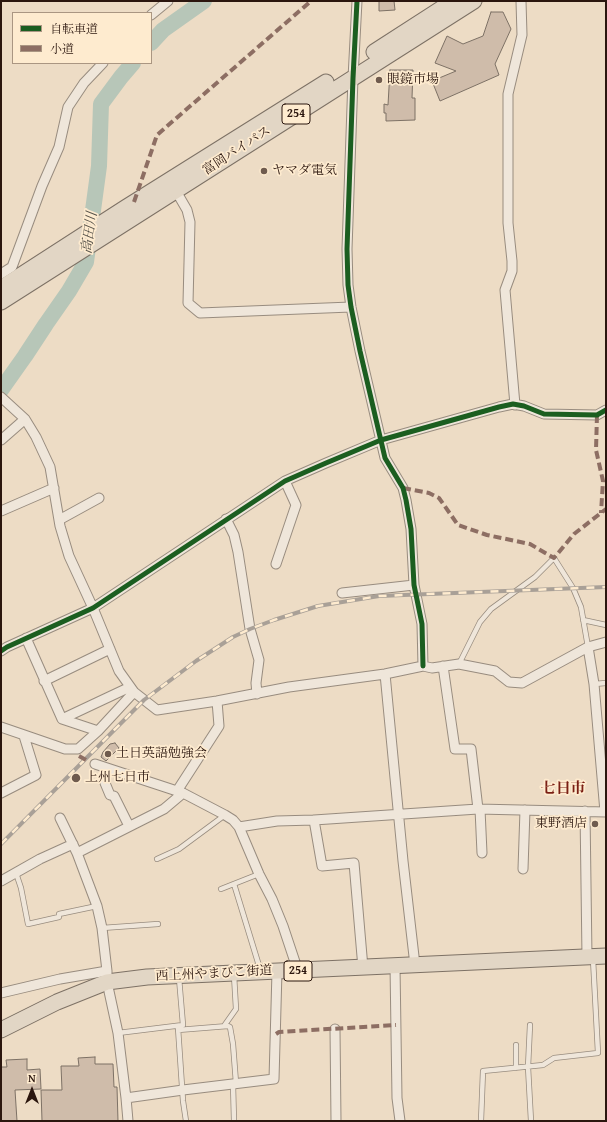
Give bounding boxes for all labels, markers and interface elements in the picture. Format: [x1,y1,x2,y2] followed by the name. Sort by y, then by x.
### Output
[12,12,152,64] legend
[50,20,98,37] text: 自転車道
[50,40,74,57] text: 小道
[387,72,439,88] place label: 眼鏡市場
[374,75,384,85] marker: 眼鏡市場
[282,104,310,124] road number: 254
[200,123,274,179] street label: 富岡バイパス
[272,163,337,179] place label: ヤマダ電気
[259,166,269,176] marker: ヤマダ電気
[79,211,101,255] water label: 高田川
[116,746,207,762] place label: 土日英語勉強会
[103,749,113,759] marker: 土日英語勉強会
[85,770,150,786] place label: 上州七日市
[70,772,82,784] marker: 上州七日市
[541,780,585,798] district label: 七日市
[535,816,587,832] place label: 東野酒店
[590,819,600,829] marker: 東野酒店
[284,961,312,981] road number: 254
[155,963,273,985] street label: 西上州やまびこ街道
[12,1070,52,1110] north arrow
[28,1070,36,1086] text: N

